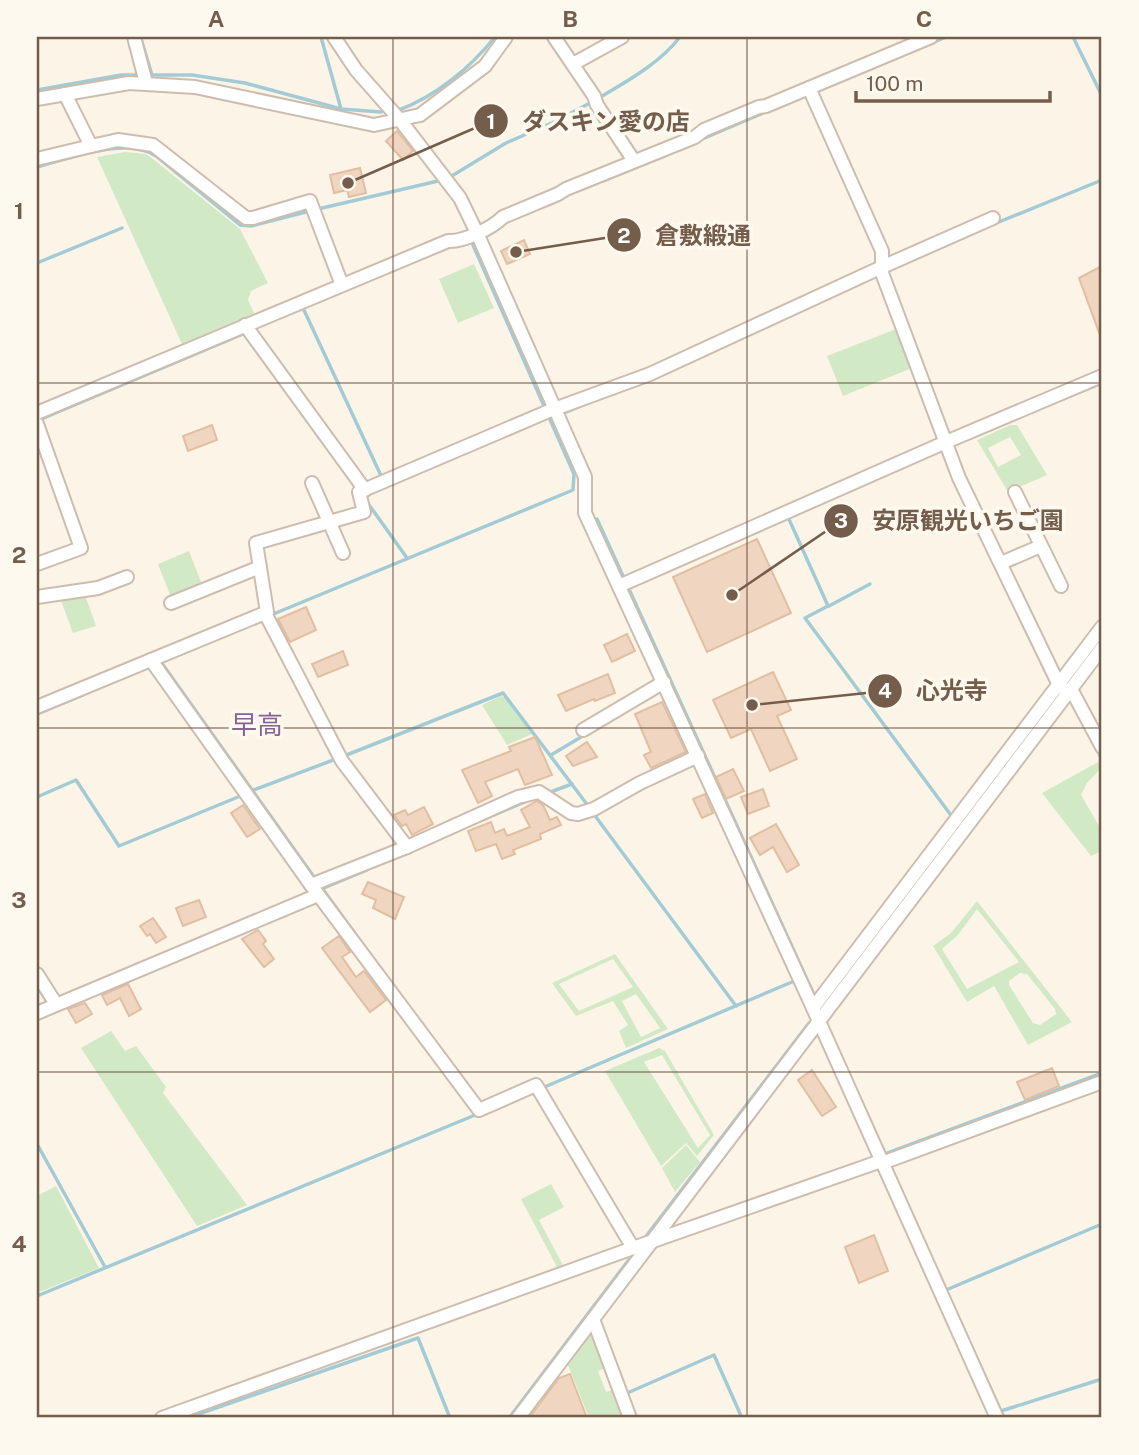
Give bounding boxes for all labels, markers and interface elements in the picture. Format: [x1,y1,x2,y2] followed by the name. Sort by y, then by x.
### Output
[208,5,225,32] text: A
[562,5,578,32] text: B
[916,5,932,32] text: C
[856,60,1050,104] scale bar
[866,71,923,96] text: 100 m
[473,99,704,144] callout: ダスキン愛の店
[522,107,690,135] text: ダスキン愛の店
[487,109,496,134] text: 1
[14,197,24,224] text: 1
[606,213,765,258] callout: 倉敷緞通
[655,221,751,249] text: 倉敷緞通
[617,223,631,248] text: 2
[823,498,1078,543] callout: 安原観光いちご園
[872,506,1064,534] text: 安原観光いちご園
[834,508,848,533] text: 3
[12,541,26,568] text: 2
[867,668,1002,713] callout: 心光寺
[916,676,988,704] text: 心光寺
[878,678,892,703] text: 4
[231,709,283,740] district label: 早高
[11,886,27,913] text: 3
[11,1230,27,1257] text: 4

